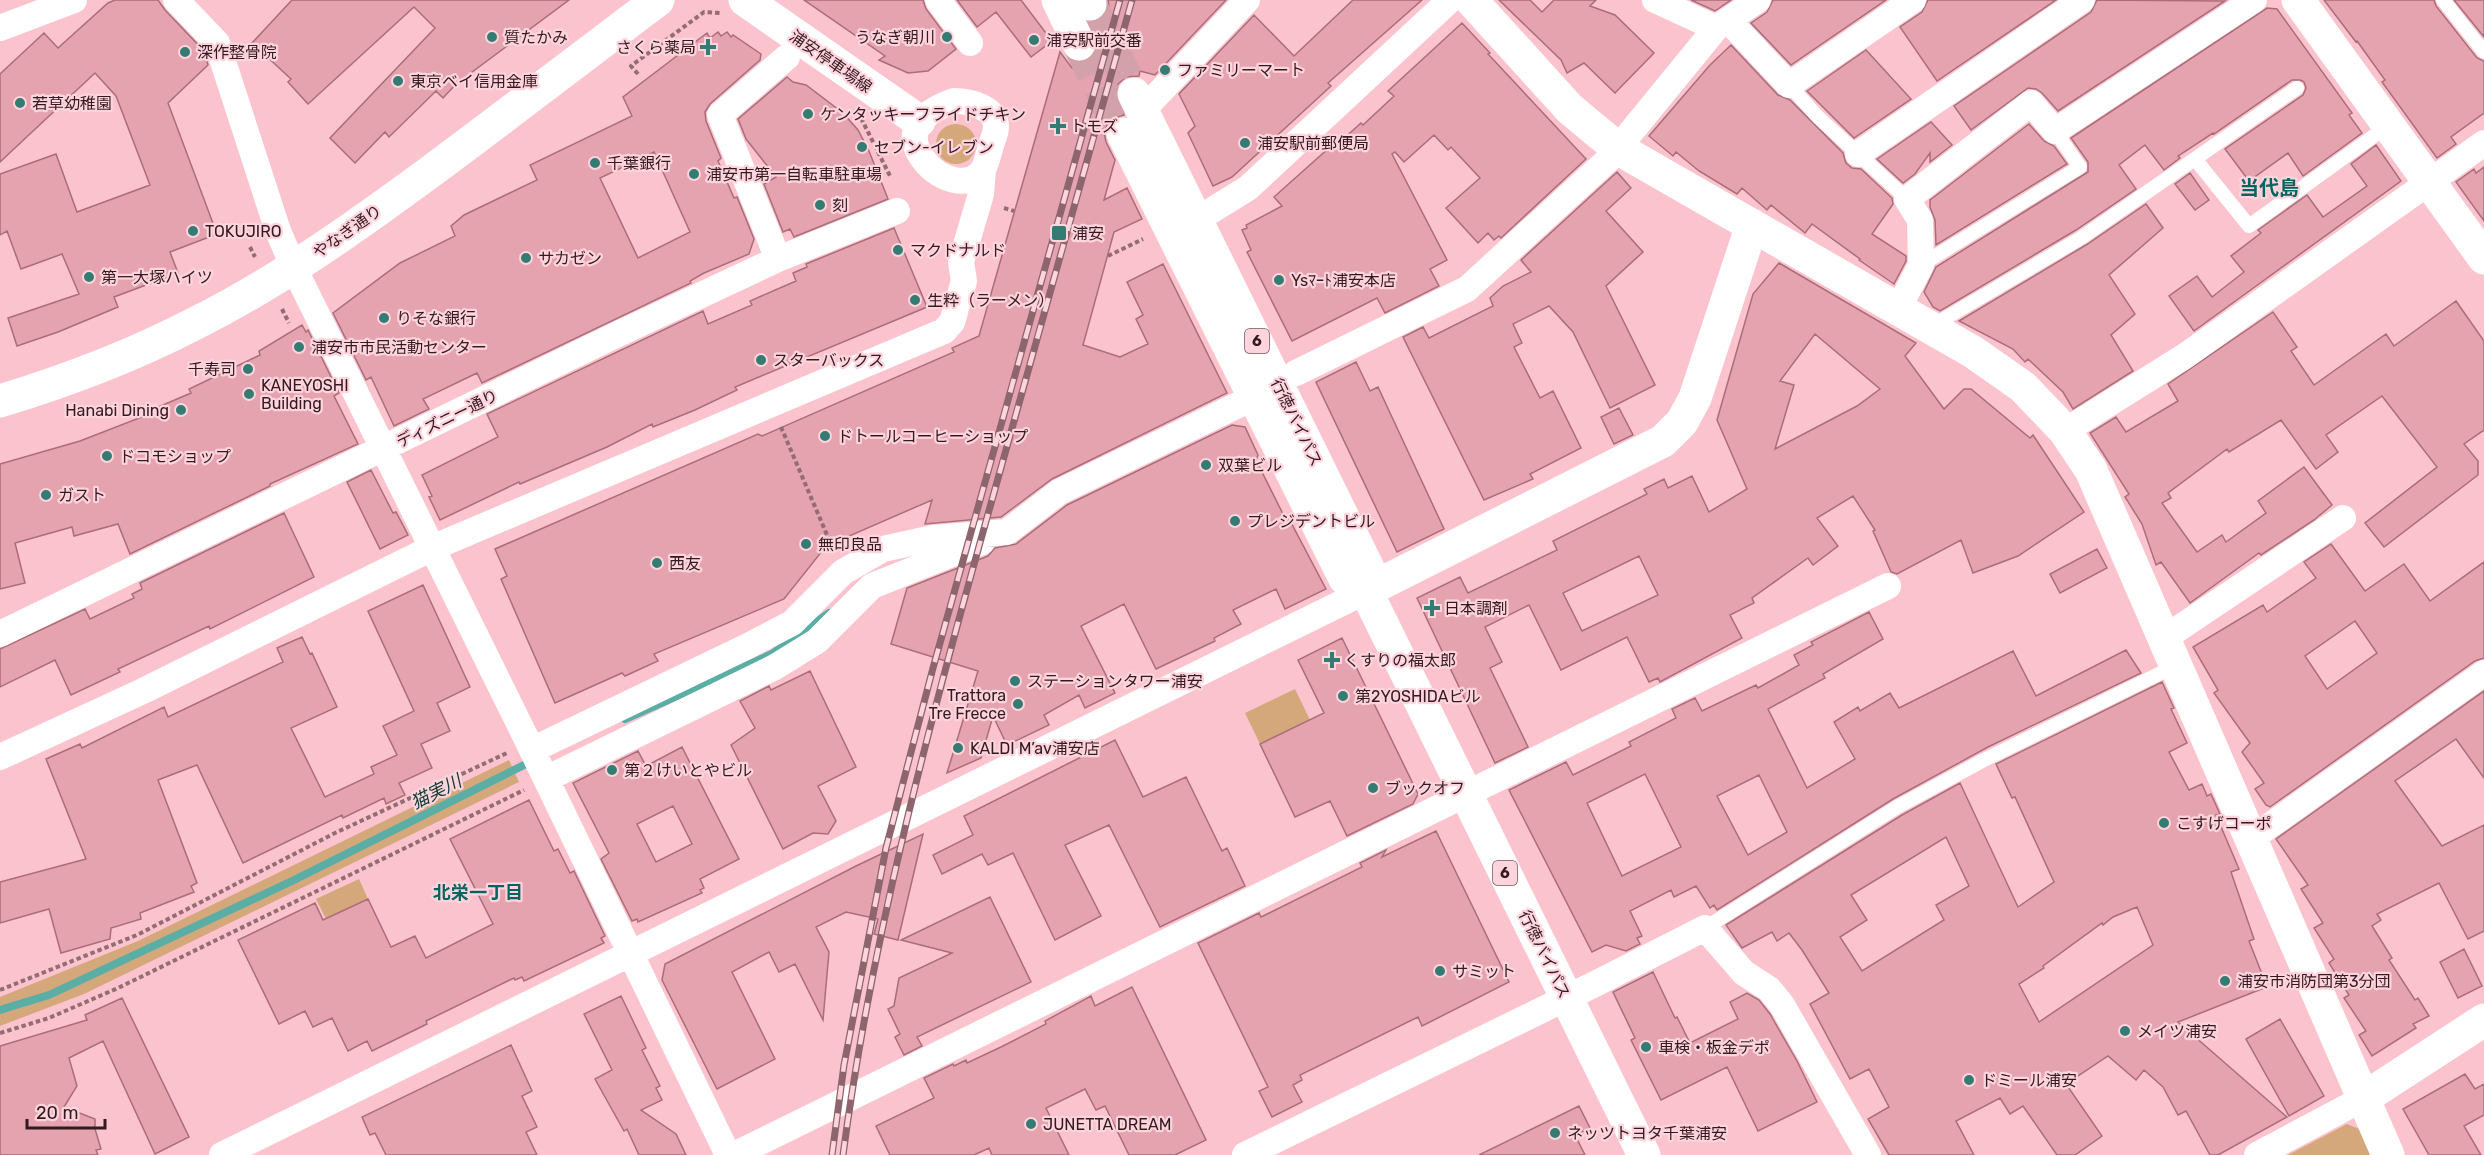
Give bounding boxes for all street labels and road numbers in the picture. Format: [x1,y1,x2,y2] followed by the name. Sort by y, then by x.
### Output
[786,26,875,97] street label: 浦安停車場線
[309,201,386,262] street label: やなぎ通り
[1245,329,1269,353] road number: 6
[1267,375,1326,469] street label: 行徳バイパス
[393,386,501,451] street label: ディズニー通り
[1493,861,1517,885] road number: 6
[1515,907,1574,1001] street label: 行徳バイパス

